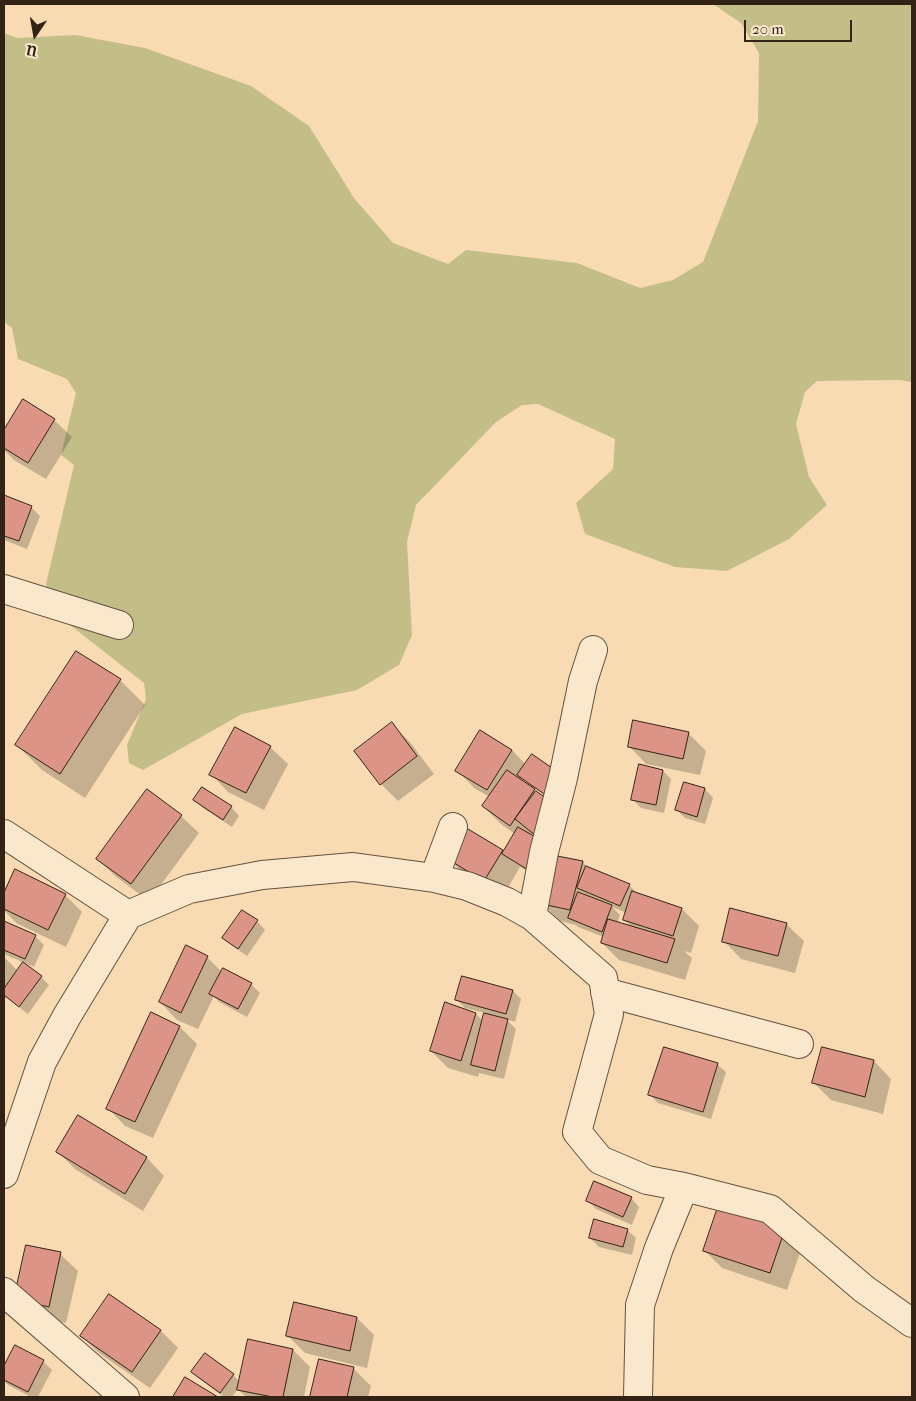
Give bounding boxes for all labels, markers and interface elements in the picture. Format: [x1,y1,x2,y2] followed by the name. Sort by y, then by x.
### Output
[10,10,60,60] north arrow
[746,10,854,42] scale bar
[752,20,784,38] text: 20 m
[25,41,39,60] text: U

